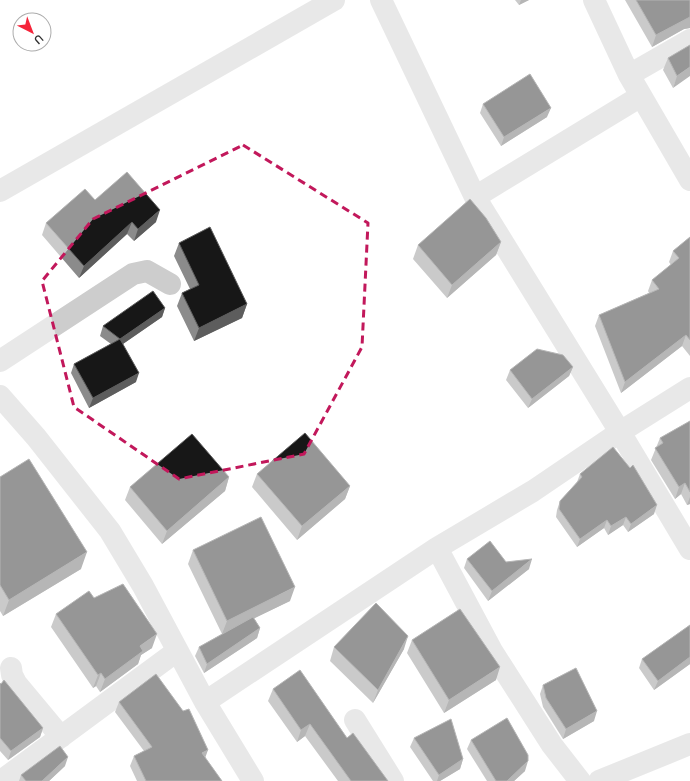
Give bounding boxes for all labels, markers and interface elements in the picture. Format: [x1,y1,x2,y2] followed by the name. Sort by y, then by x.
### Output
[12,12,52,52] north arrow
[31,32,47,48] text: U

